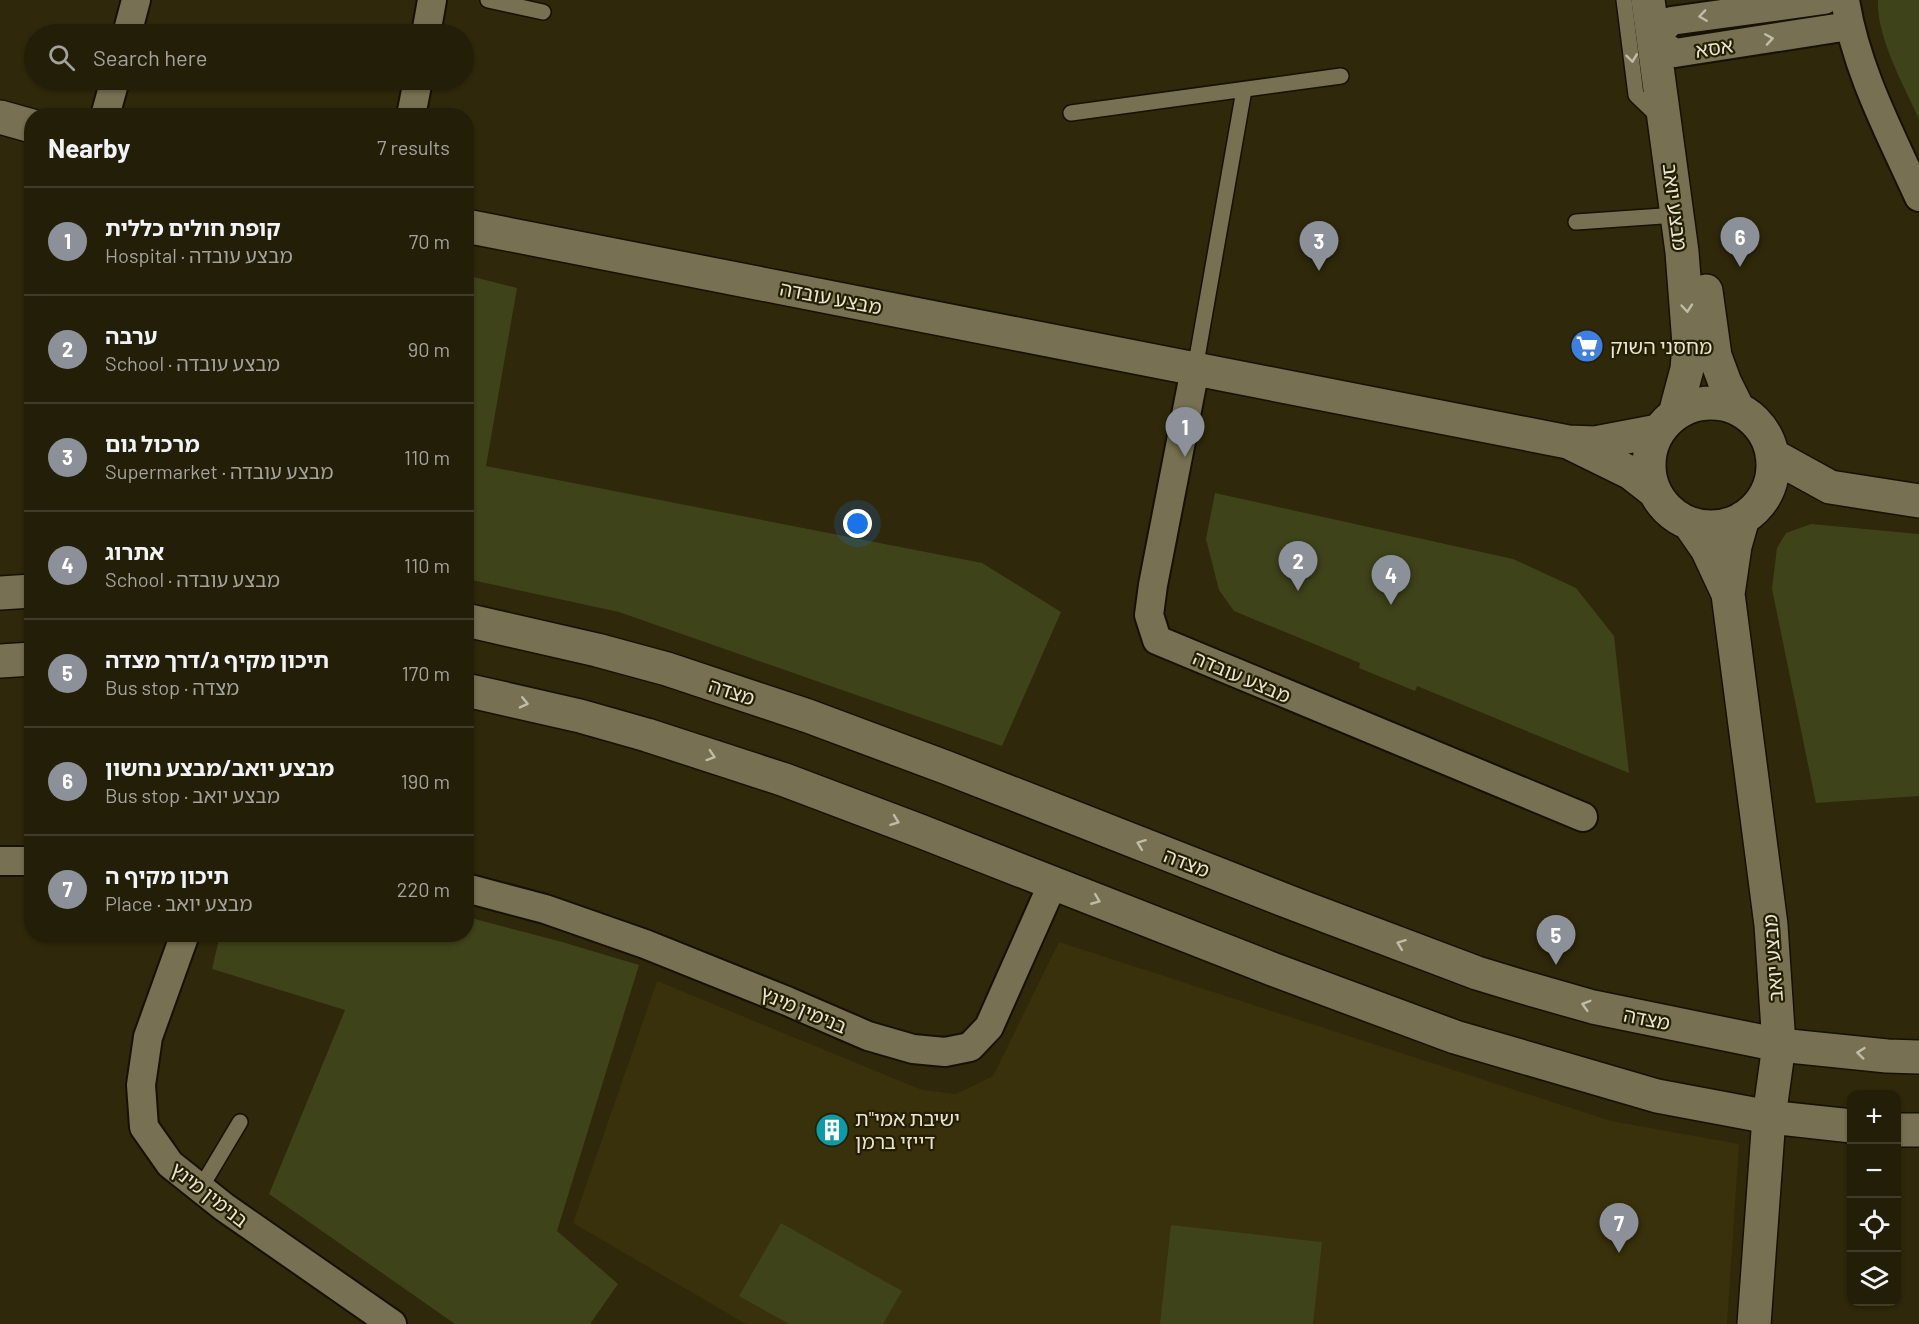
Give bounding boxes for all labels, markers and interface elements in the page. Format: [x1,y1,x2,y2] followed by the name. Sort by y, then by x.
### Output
[1699,10,1708,22] one-way arrow
[24,24,474,90] search box
[1693,32,1735,62] street label: אסא
[1765,33,1774,45] one-way arrow
[45,41,78,74] icon: search
[93,44,207,70] text: Search here
[1625,53,1637,63] one-way arrow
[48,132,130,163] text: Nearby
[377,135,450,159] text: 7 results
[1659,162,1693,252] street label: מבצע יואב
[105,214,281,240] text: קופת חולים כללית
[1720,218,1760,267] pin: 6
[1300,222,1338,271] pin: 3
[64,229,71,253] text: 1
[409,229,450,253] text: 70 m
[105,243,293,267] text: Hospital · מבצע עובדה
[778,275,884,319] street label: מבצע עובדה
[1680,304,1693,313] one-way arrow
[105,322,157,348] text: ערבה
[1569,328,1605,364] supermarket icon: מחסני השוק
[1610,334,1712,358] place label: מחסני השוק
[62,337,73,361] text: 2
[408,337,450,361] text: 90 m
[105,351,280,375] text: School · מבצע עובדה
[1166,408,1204,457] pin: 1
[105,430,200,456] text: מרכול גום
[62,445,73,469] text: 3
[404,445,450,469] text: 110 m
[105,459,333,483] text: Supermarket · מבצע עובדה
[843,509,872,538] your location
[105,538,164,564] text: אתרוג
[1278,542,1318,591] pin: 2
[61,553,74,577] text: 4
[404,553,450,577] text: 110 m
[1372,556,1410,605] pin: 4
[105,567,280,591] text: School · מבצע עובדה
[1190,645,1294,707] street label: מבצע עובדה
[105,646,329,672] text: תיכון מקיף ג/דרך מצדה
[62,661,73,685] text: 5
[402,661,450,685] text: 170 m
[706,672,758,710] street label: מצדה
[105,675,239,699] text: Bus stop · מצדה
[518,695,528,708] one-way arrow
[705,749,716,761] one-way arrow
[105,754,334,780] text: מבצע יואב/מבצע נחשון
[62,769,73,793] text: 6
[401,769,450,793] text: 190 m
[105,783,280,807] text: Bus stop · מבצע יואב
[889,814,900,826] one-way arrow
[1136,839,1147,851] one-way arrow
[1161,842,1213,882] street label: מצדה
[105,862,229,888] text: תיכון מקיף ה
[63,877,72,901] text: 7
[397,877,450,901] text: 220 m
[105,891,253,915] text: Place · מבצע יואב
[1090,892,1101,905] one-way arrow
[1757,913,1787,1003] street label: מבצע יואב
[1536,916,1576,965] pin: 5
[1396,939,1407,952] one-way arrow
[757,980,851,1038] street label: בנימין מינץ
[1581,1000,1592,1012] one-way arrow
[1622,1002,1672,1034] street label: מצדה
[1856,1047,1865,1060] one-way arrow
[1847,1090,1901,1306] map controls
[1847,1090,1901,1144] button: +
[855,1106,960,1153] place label: ישיבת אמי"ת דייזי ברמן
[814,1112,850,1148] building icon: ישיבת אמי"ת דייזי ברמן
[1847,1144,1901,1198] button: −
[167,1156,253,1232] street label: בנימין מינץ
[1847,1198,1901,1252] button: locate
[1600,1204,1638,1253] pin: 7
[1847,1252,1901,1306] button: layers

